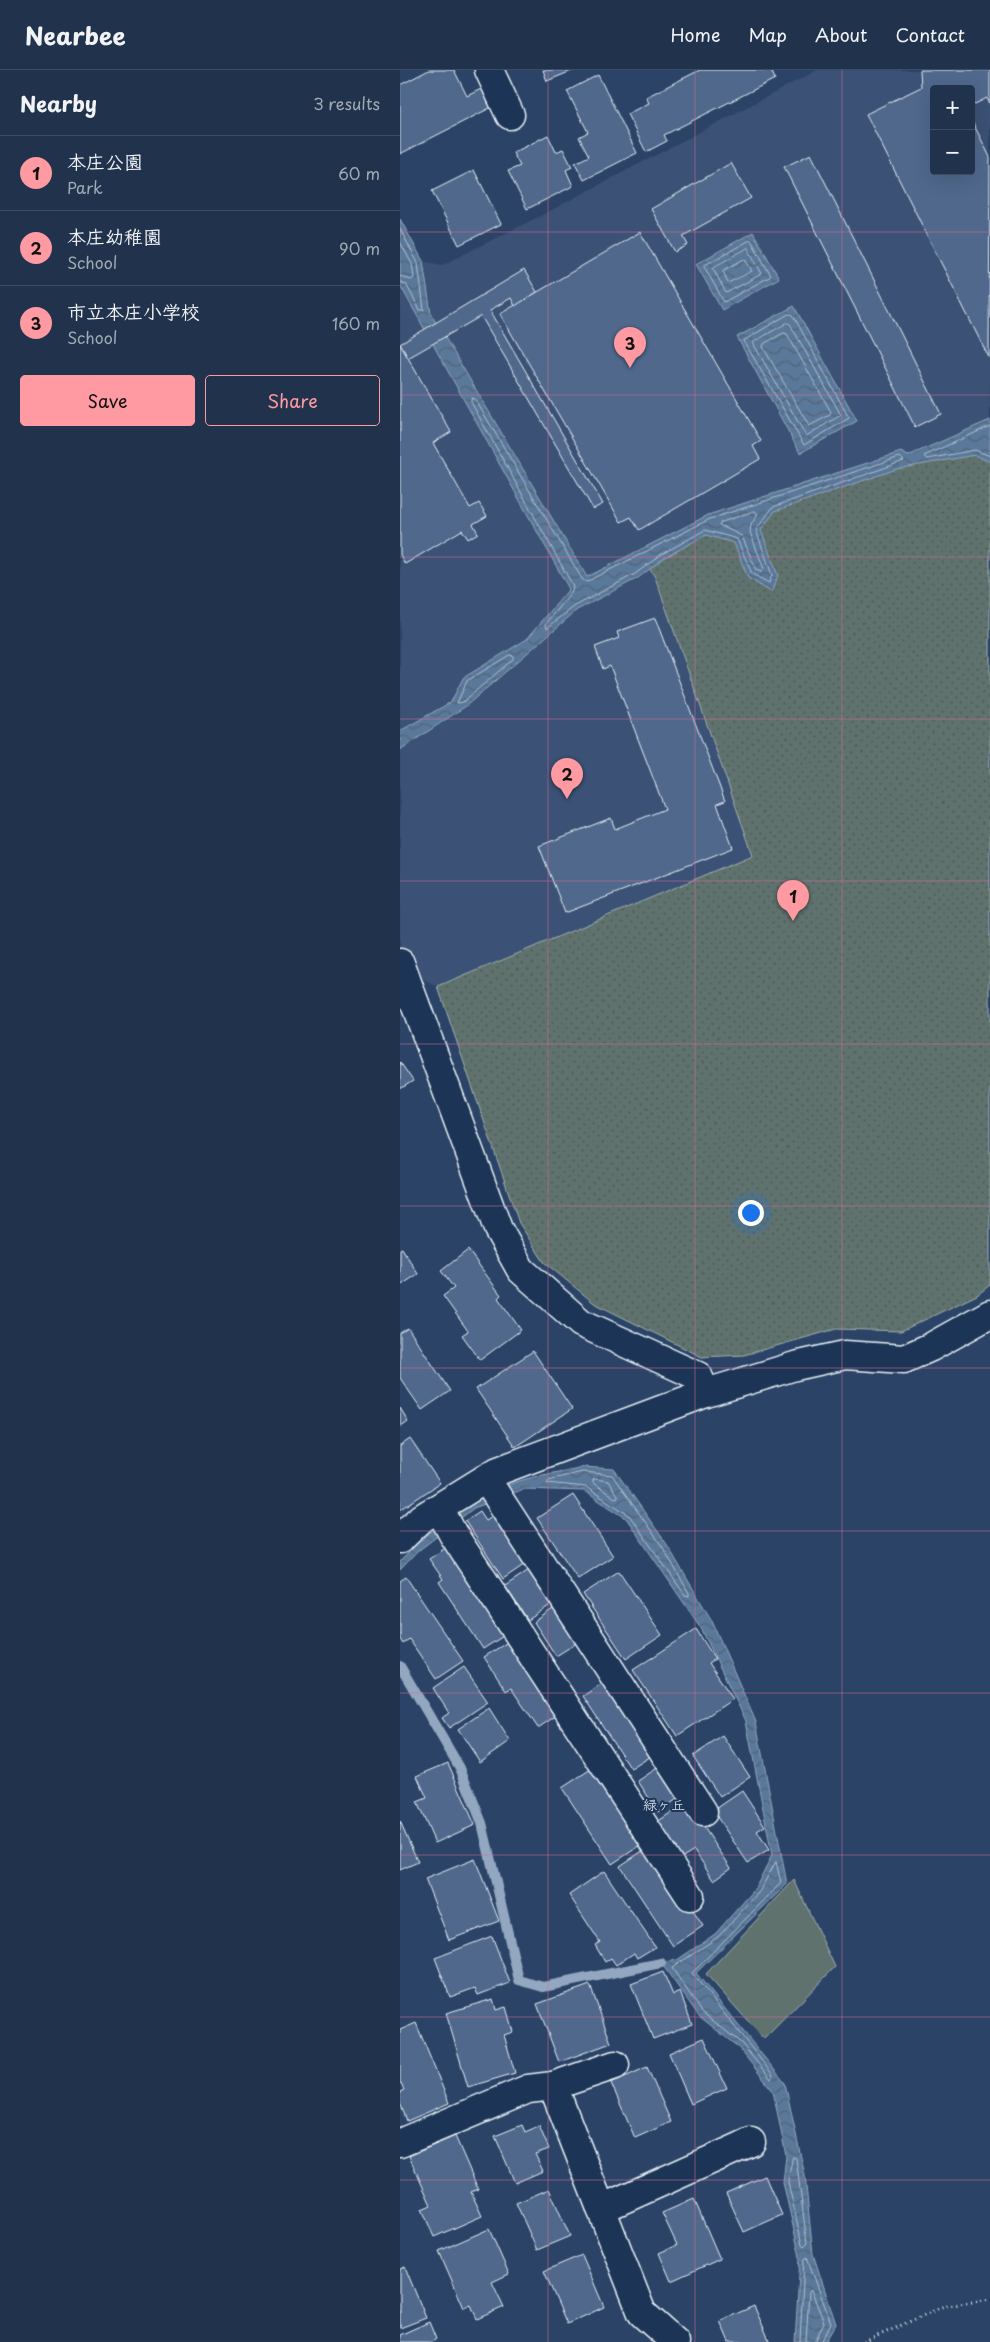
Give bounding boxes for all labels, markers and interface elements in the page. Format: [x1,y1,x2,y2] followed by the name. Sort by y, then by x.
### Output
[25,17,126,53] text: Nearbee
[670,21,720,48] text: Home
[748,21,787,48] text: Map
[815,21,867,48] text: About
[895,21,965,48] text: Contact
[930,85,975,175] map controls
[930,85,975,130] button: +
[20,87,97,119] text: Nearby
[313,91,380,115] text: 3 results
[930,130,975,175] button: −
[67,147,143,175] text: 本庄公園
[32,161,40,185] text: 1
[338,161,380,185] text: 60 m
[67,175,103,199] text: Park
[67,222,162,250] text: 本庄幼稚園
[30,236,42,260] text: 2
[339,236,380,260] text: 90 m
[67,250,117,274] text: School
[67,297,200,325] text: 市立本庄小学校
[31,311,41,335] text: 3
[332,311,380,335] text: 160 m
[67,325,117,349] text: School
[614,327,646,368] pin: 3
[20,375,195,426] button: Save
[205,375,380,426] button: Share
[551,758,583,799] pin: 2
[777,880,809,921] pin: 1
[738,1200,764,1226] your location
[643,1794,685,1815] district label: 緑ヶ丘

